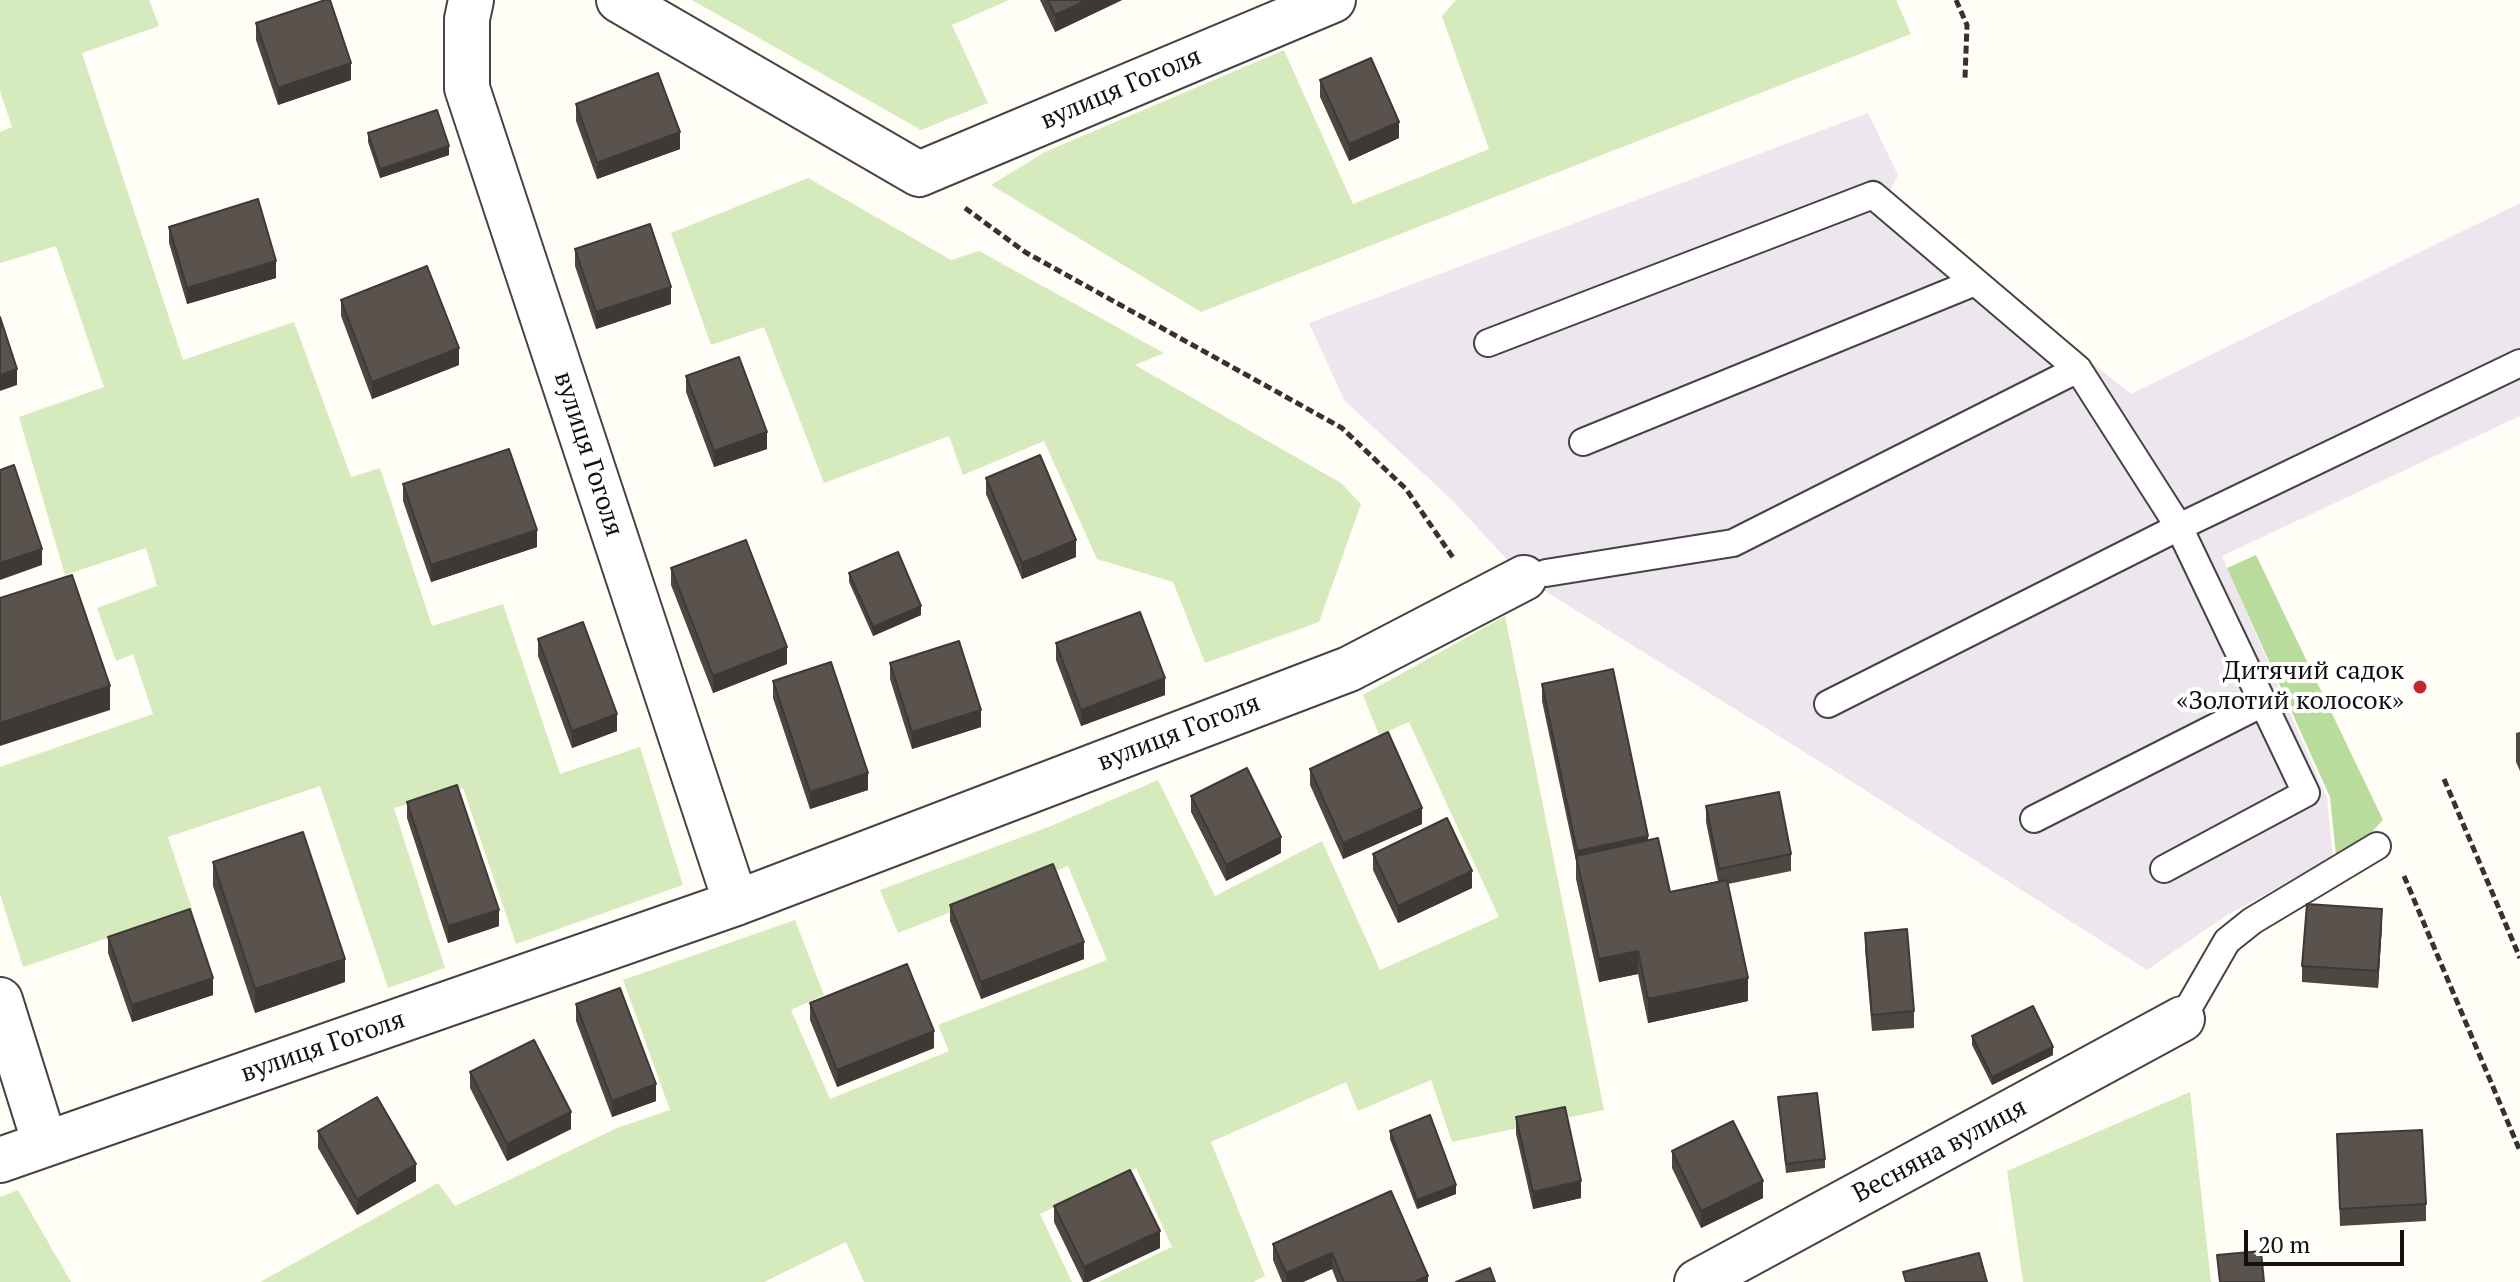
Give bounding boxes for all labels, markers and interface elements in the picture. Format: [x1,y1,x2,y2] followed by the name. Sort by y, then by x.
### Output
[1036,41,1206,137] street label: вулиця Гоголя
[547,368,629,540] street label: вулиця Гоголя
[2176,656,2404,718] place label: Дитячий садок «Золотий колосок»
[2411,678,2429,696] marker: Дитячий садок «Золотий колосок»
[1093,688,1265,778] street label: вулиця Гоголя
[237,1004,409,1090] street label: вулиця Гоголя
[1848,1092,2032,1210] street label: Весняна вулиця
[2248,1214,2408,1264] scale bar
[2258,1228,2310,1260] text: 20 m

